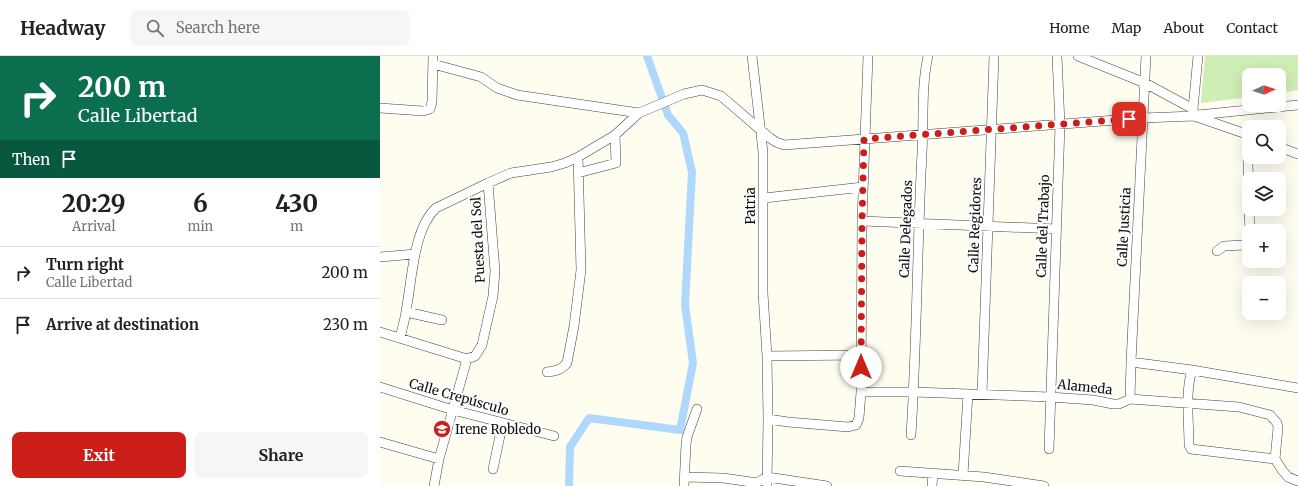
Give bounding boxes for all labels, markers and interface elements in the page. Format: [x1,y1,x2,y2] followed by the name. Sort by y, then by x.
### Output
[130,10,410,46] search box
[20,16,106,40] text: Headway
[144,17,166,39] icon: search
[176,18,260,37] text: Search here
[1049,19,1090,37] text: Home
[1112,19,1141,37] text: Map
[1163,19,1204,37] text: About
[1226,19,1278,37] text: Contact
[1242,68,1286,112] north arrow
[1242,68,1286,320] map controls
[78,69,166,105] text: 200 m
[12,72,64,124] icon: right
[1112,102,1146,136] pin
[78,104,198,127] text: Calle Libertad
[1118,108,1140,130] icon: arrive
[1242,120,1286,164] button: search
[58,148,80,170] icon: arrive
[12,150,50,169] text: Then
[1242,172,1286,216] button: layers
[1033,174,1053,278] street label: Calle del Trabajo
[965,177,985,273] street label: Calle Regidores
[896,180,916,278] street label: Calle Delegados
[742,187,759,225] street label: Patria
[1113,187,1135,267] street label: Calle Justicia
[62,188,126,219] text: 20:29
[193,188,208,219] text: 6
[275,188,318,219] text: 430
[467,197,489,283] street label: Puesta del Sol
[72,218,115,235] text: Arrival
[187,218,213,235] text: min
[290,218,303,235] text: m
[1242,224,1286,268] button: +
[46,255,124,274] text: Turn right
[12,262,34,284] icon: right
[321,263,368,282] text: 200 m
[46,274,132,291] text: Calle Libertad
[1242,276,1286,320] button: −
[12,314,34,336] icon: arrive
[46,315,199,334] text: Arrive at destination
[323,315,368,334] text: 230 m
[840,346,882,388] position arrow
[407,375,511,419] street label: Calle Crepúsculo
[1056,376,1113,398] street label: Alameda
[432,419,452,439] school or university icon: Irene Robledo
[455,421,542,438] place label: Irene Robledo
[12,432,186,478] button: Exit
[194,432,368,478] button: Share

